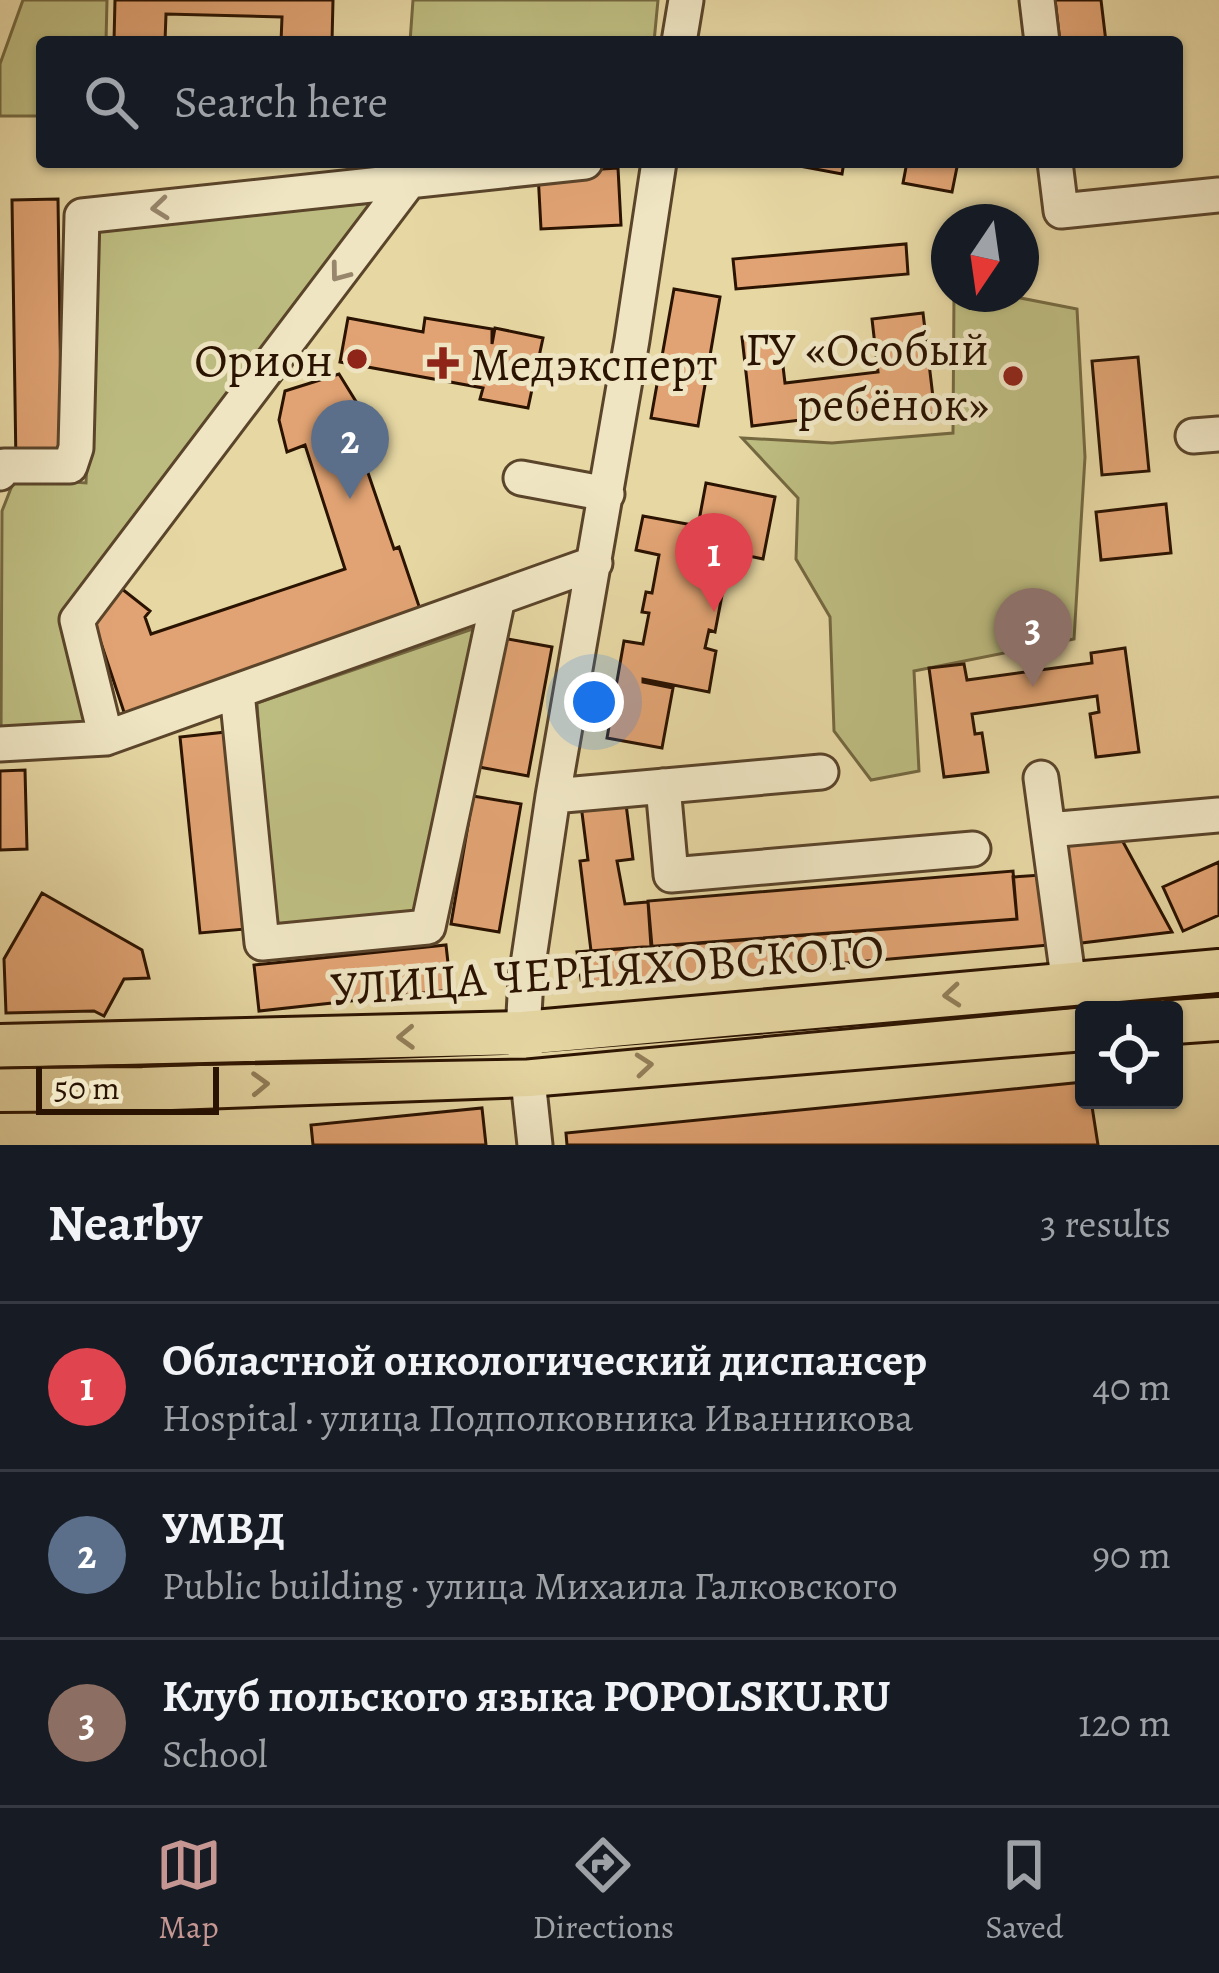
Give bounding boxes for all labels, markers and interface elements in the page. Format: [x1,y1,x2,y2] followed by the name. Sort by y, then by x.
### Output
[36,36,1183,168] search box
[78,69,144,135] icon: search
[174,71,388,133] text: Search here
[150,194,170,220] one-way arrow
[931,204,1039,312] north arrow
[332,260,354,282] one-way arrow
[745,316,989,437] place label: ГУ «Особый ребёнок»
[194,327,333,393] place label: Орион
[470,331,718,397] place label: Медэксперт
[344,346,370,372] marker: Орион
[427,347,459,379] marker: Медэксперт
[1000,363,1026,389] marker: ГУ «Особый ребёнок»
[311,400,389,499] pin: 2
[675,513,753,612] pin: 1
[994,588,1072,687] pin: 3
[564,672,624,732] your location
[328,918,886,1022] street label: УЛИЦА ЧЕРНЯХОВСКОГО
[942,982,961,1008] one-way arrow
[1075,1001,1183,1109] map controls
[1075,1001,1183,1109] button: locate
[396,1024,415,1050] one-way arrow
[635,1053,654,1078] one-way arrow
[36,1061,219,1114] scale bar
[54,1065,120,1110] text: 50 m
[251,1071,270,1097] one-way arrow
[48,1188,202,1258] text: Nearby
[1040,1197,1171,1250] text: 3 results
[162,1329,927,1391] text: Областной онкологический диспансер
[80,1360,94,1413] text: 1
[1092,1360,1171,1413] text: 40 m
[162,1391,913,1444] text: Hospital · улица Подполковника Иванникова
[162,1497,285,1559] text: УМВД
[78,1528,96,1581] text: 2
[1092,1528,1171,1581] text: 90 m
[162,1559,898,1612] text: Public building · улица Михаила Галковского
[162,1665,891,1727] text: Клуб польского языка POPOLSKU.RU
[79,1696,95,1749] text: 3
[1078,1696,1171,1749] text: 120 m
[162,1727,268,1780] text: School
[156,1832,222,1949] tab: Map
[533,1832,674,1949] tab: Directions
[985,1832,1063,1949] tab: Saved

